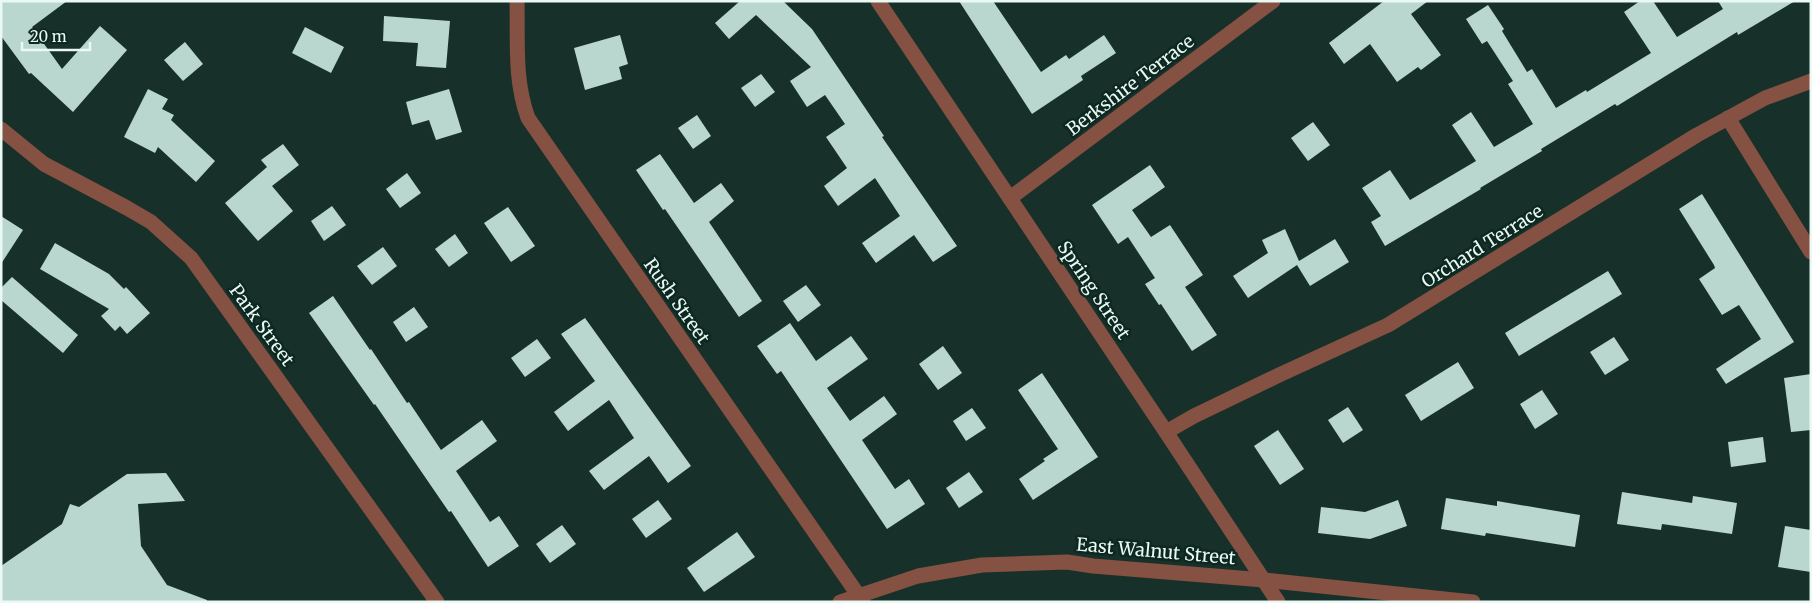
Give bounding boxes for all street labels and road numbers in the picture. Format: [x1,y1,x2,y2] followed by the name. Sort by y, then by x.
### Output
[1062,29,1198,141] street label: Berkshire Terrace
[1417,199,1547,293] street label: Orchard Terrace
[1053,236,1135,344] street label: Spring Street
[639,254,715,348] street label: Rush Street
[225,279,299,371] street label: Park Street
[1075,533,1237,569] street label: East Walnut Street

